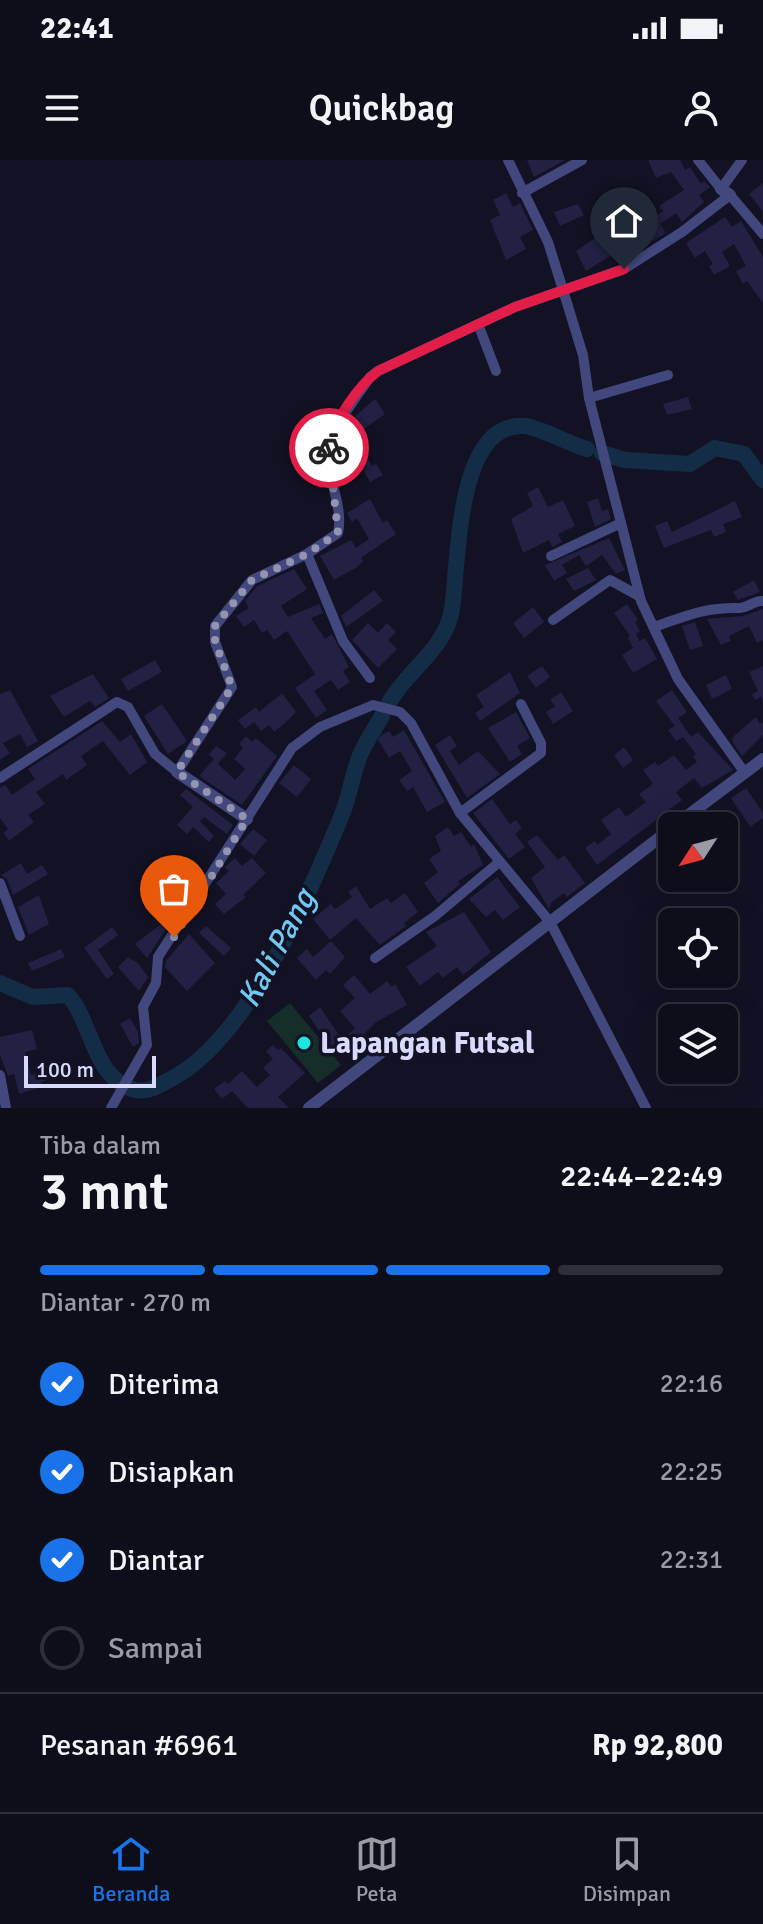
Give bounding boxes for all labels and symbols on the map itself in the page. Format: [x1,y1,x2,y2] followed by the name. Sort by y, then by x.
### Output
[590,187,658,269] pin
[289,408,369,488] courier
[658,812,738,892] north arrow
[140,855,208,937] pin
[229,881,325,1014] water label: Kali Pang
[320,1025,534,1062] place label: Lapangan Futsal
[295,1034,313,1052] marker: Lapangan Futsal
[24,1052,156,1088] scale bar

